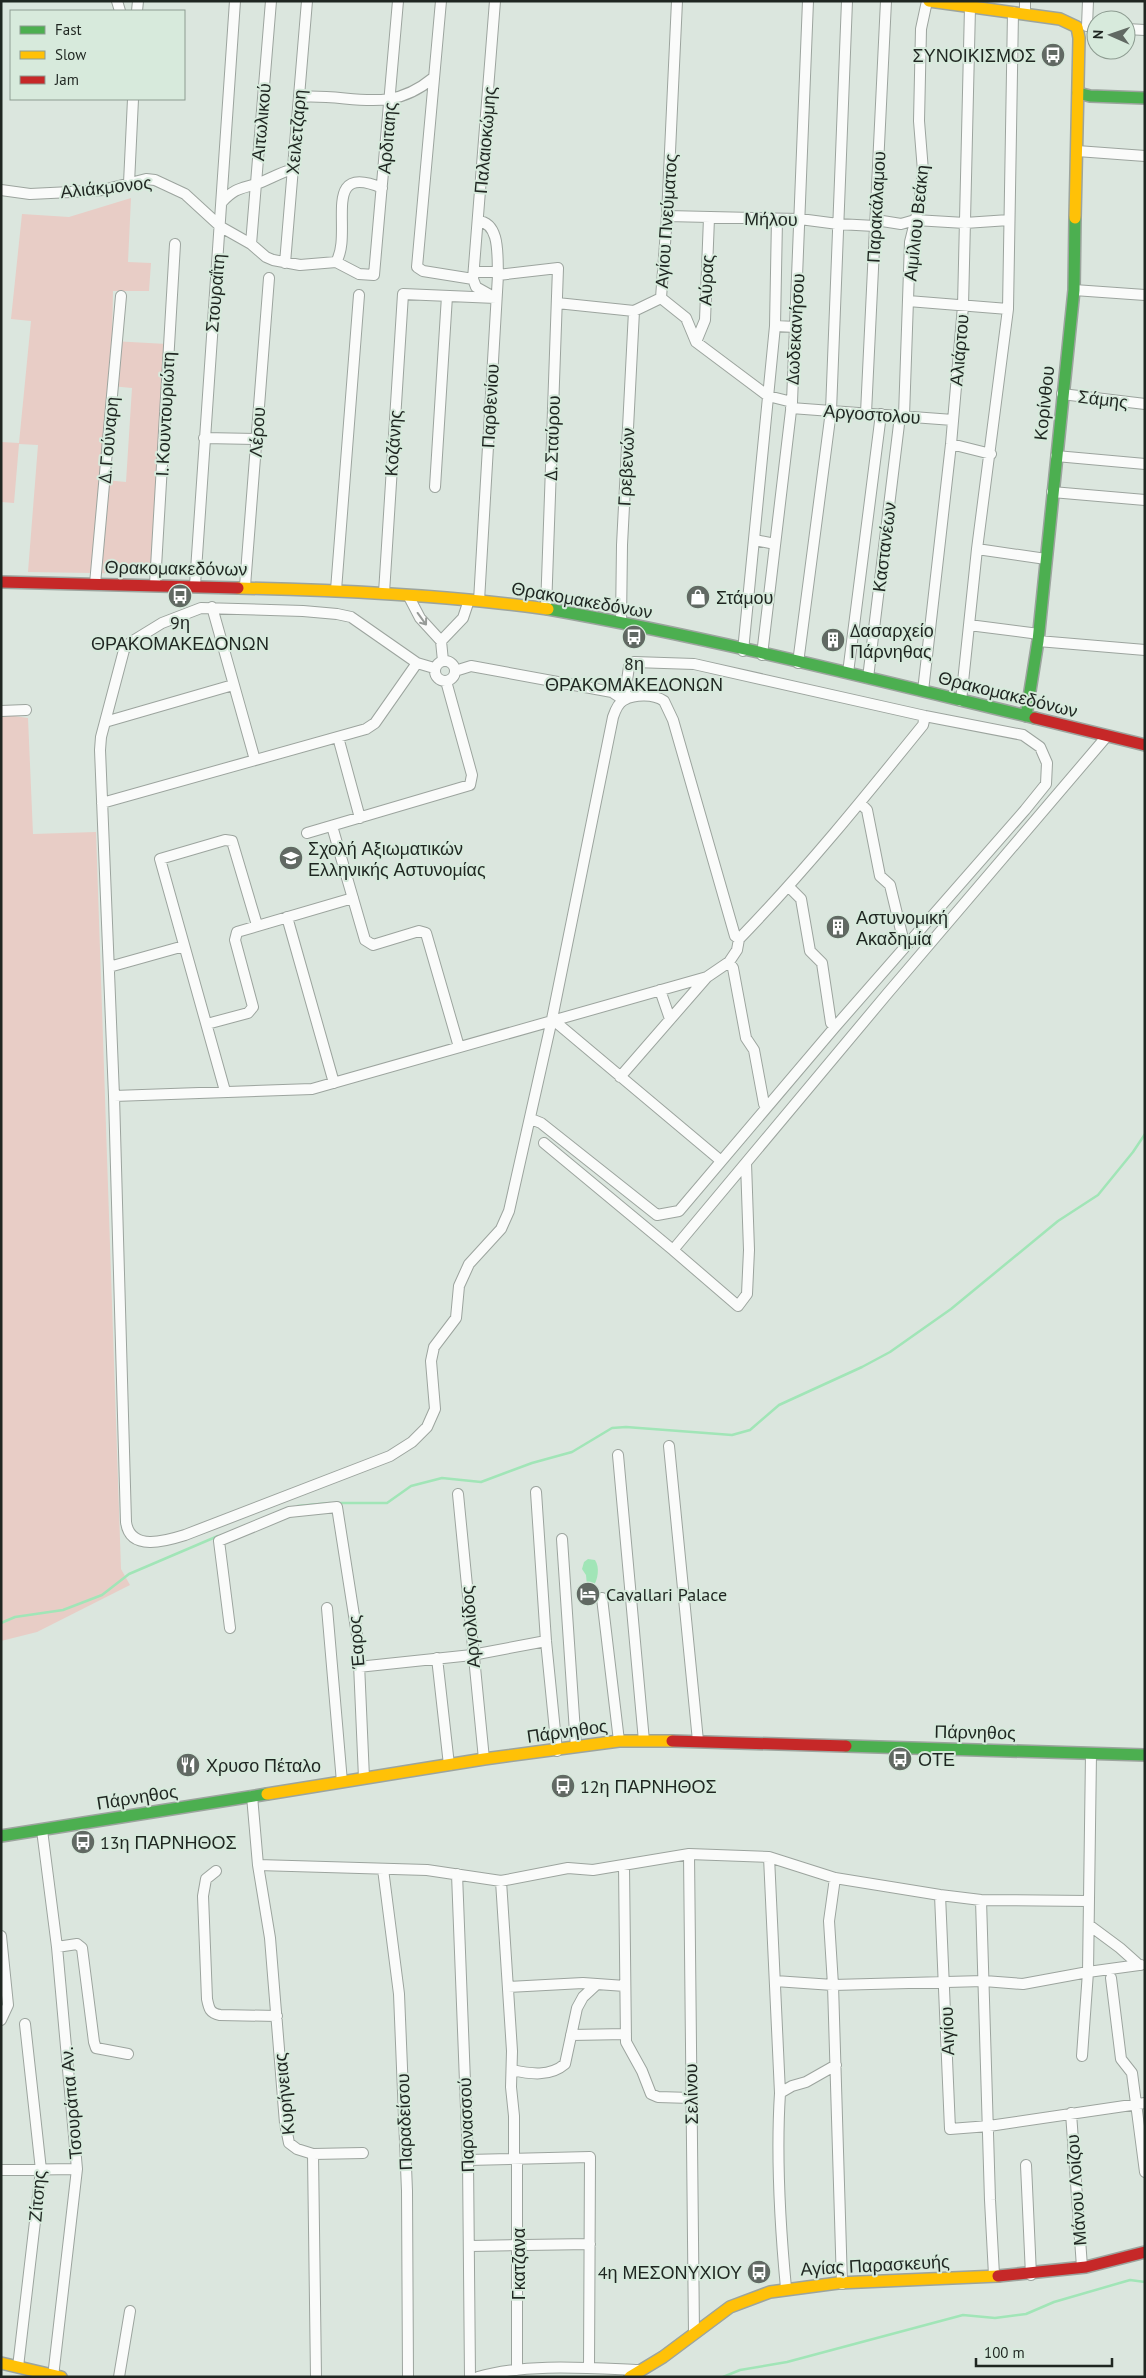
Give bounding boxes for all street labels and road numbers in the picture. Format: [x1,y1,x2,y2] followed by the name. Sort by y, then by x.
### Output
[246,82,276,162] street label: Αιτωλικού
[469,85,501,195] street label: Παλαιοκώμης
[281,89,311,175] street label: Χειλετζαρη
[372,101,402,175] street label: Αρδιταης
[862,150,890,264] street label: Παρακάλαμου
[650,152,682,289] street label: Αγίου Πνεύματος
[898,164,934,282] street label: Αιμίλιου Βεάκη
[59,171,153,203] street label: Αλιάκμονος
[744,207,798,231] street label: Μήλου
[200,253,230,333] street label: Στουραΐτη
[693,254,719,306] street label: Αύρας
[781,273,809,385] street label: Δωδεκανήσου
[944,313,974,387] street label: Αλιάρτου
[150,351,180,477] street label: Ι. Κουντουριώτη
[476,363,504,449] street label: Παρθενίου
[1029,365,1059,441] street label: Κορίνθου
[1077,385,1130,414] street label: Σάμης
[539,395,565,481] street label: Δ. Σταύρου
[93,396,123,484] street label: Δ. Γούναρη
[823,399,921,429] street label: Αργοστολου
[244,406,270,458] street label: Λέρου
[379,409,407,477] street label: Κοζάνης
[612,427,640,507] street label: Γρεβενών
[867,501,901,593] street label: Καστανέων
[104,555,248,581] street label: Θρακομακεδόνων
[510,576,654,624] street label: Θρακομακεδόνων
[936,666,1080,722] street label: Θρακομακεδόνων
[455,1585,485,1669] street label: Αργολίδος
[342,1614,370,1671] street label: Έαρος
[525,1714,609,1748] street label: Πάρνηθος
[934,1720,1016,1744] street label: Πάρνηθος
[95,1779,179,1815] street label: Πάρνηθος
[935,2006,959,2056] street label: Αιγίου
[55,2046,87,2160] street label: Τσουράπα Αν.
[268,2052,300,2136] street label: Κυρήνειας
[679,2063,703,2125] street label: Σελίνου
[391,2073,417,2171] street label: Παραδείσου
[453,2077,479,2173] street label: Παρνασσού
[1061,2133,1091,2247] street label: Μάνου Λοίζου
[23,2169,51,2223] street label: Ζίτσης
[507,2228,530,2300] street label: Γκατζανα
[800,2250,950,2280] street label: Αγίας Παρασκευής

